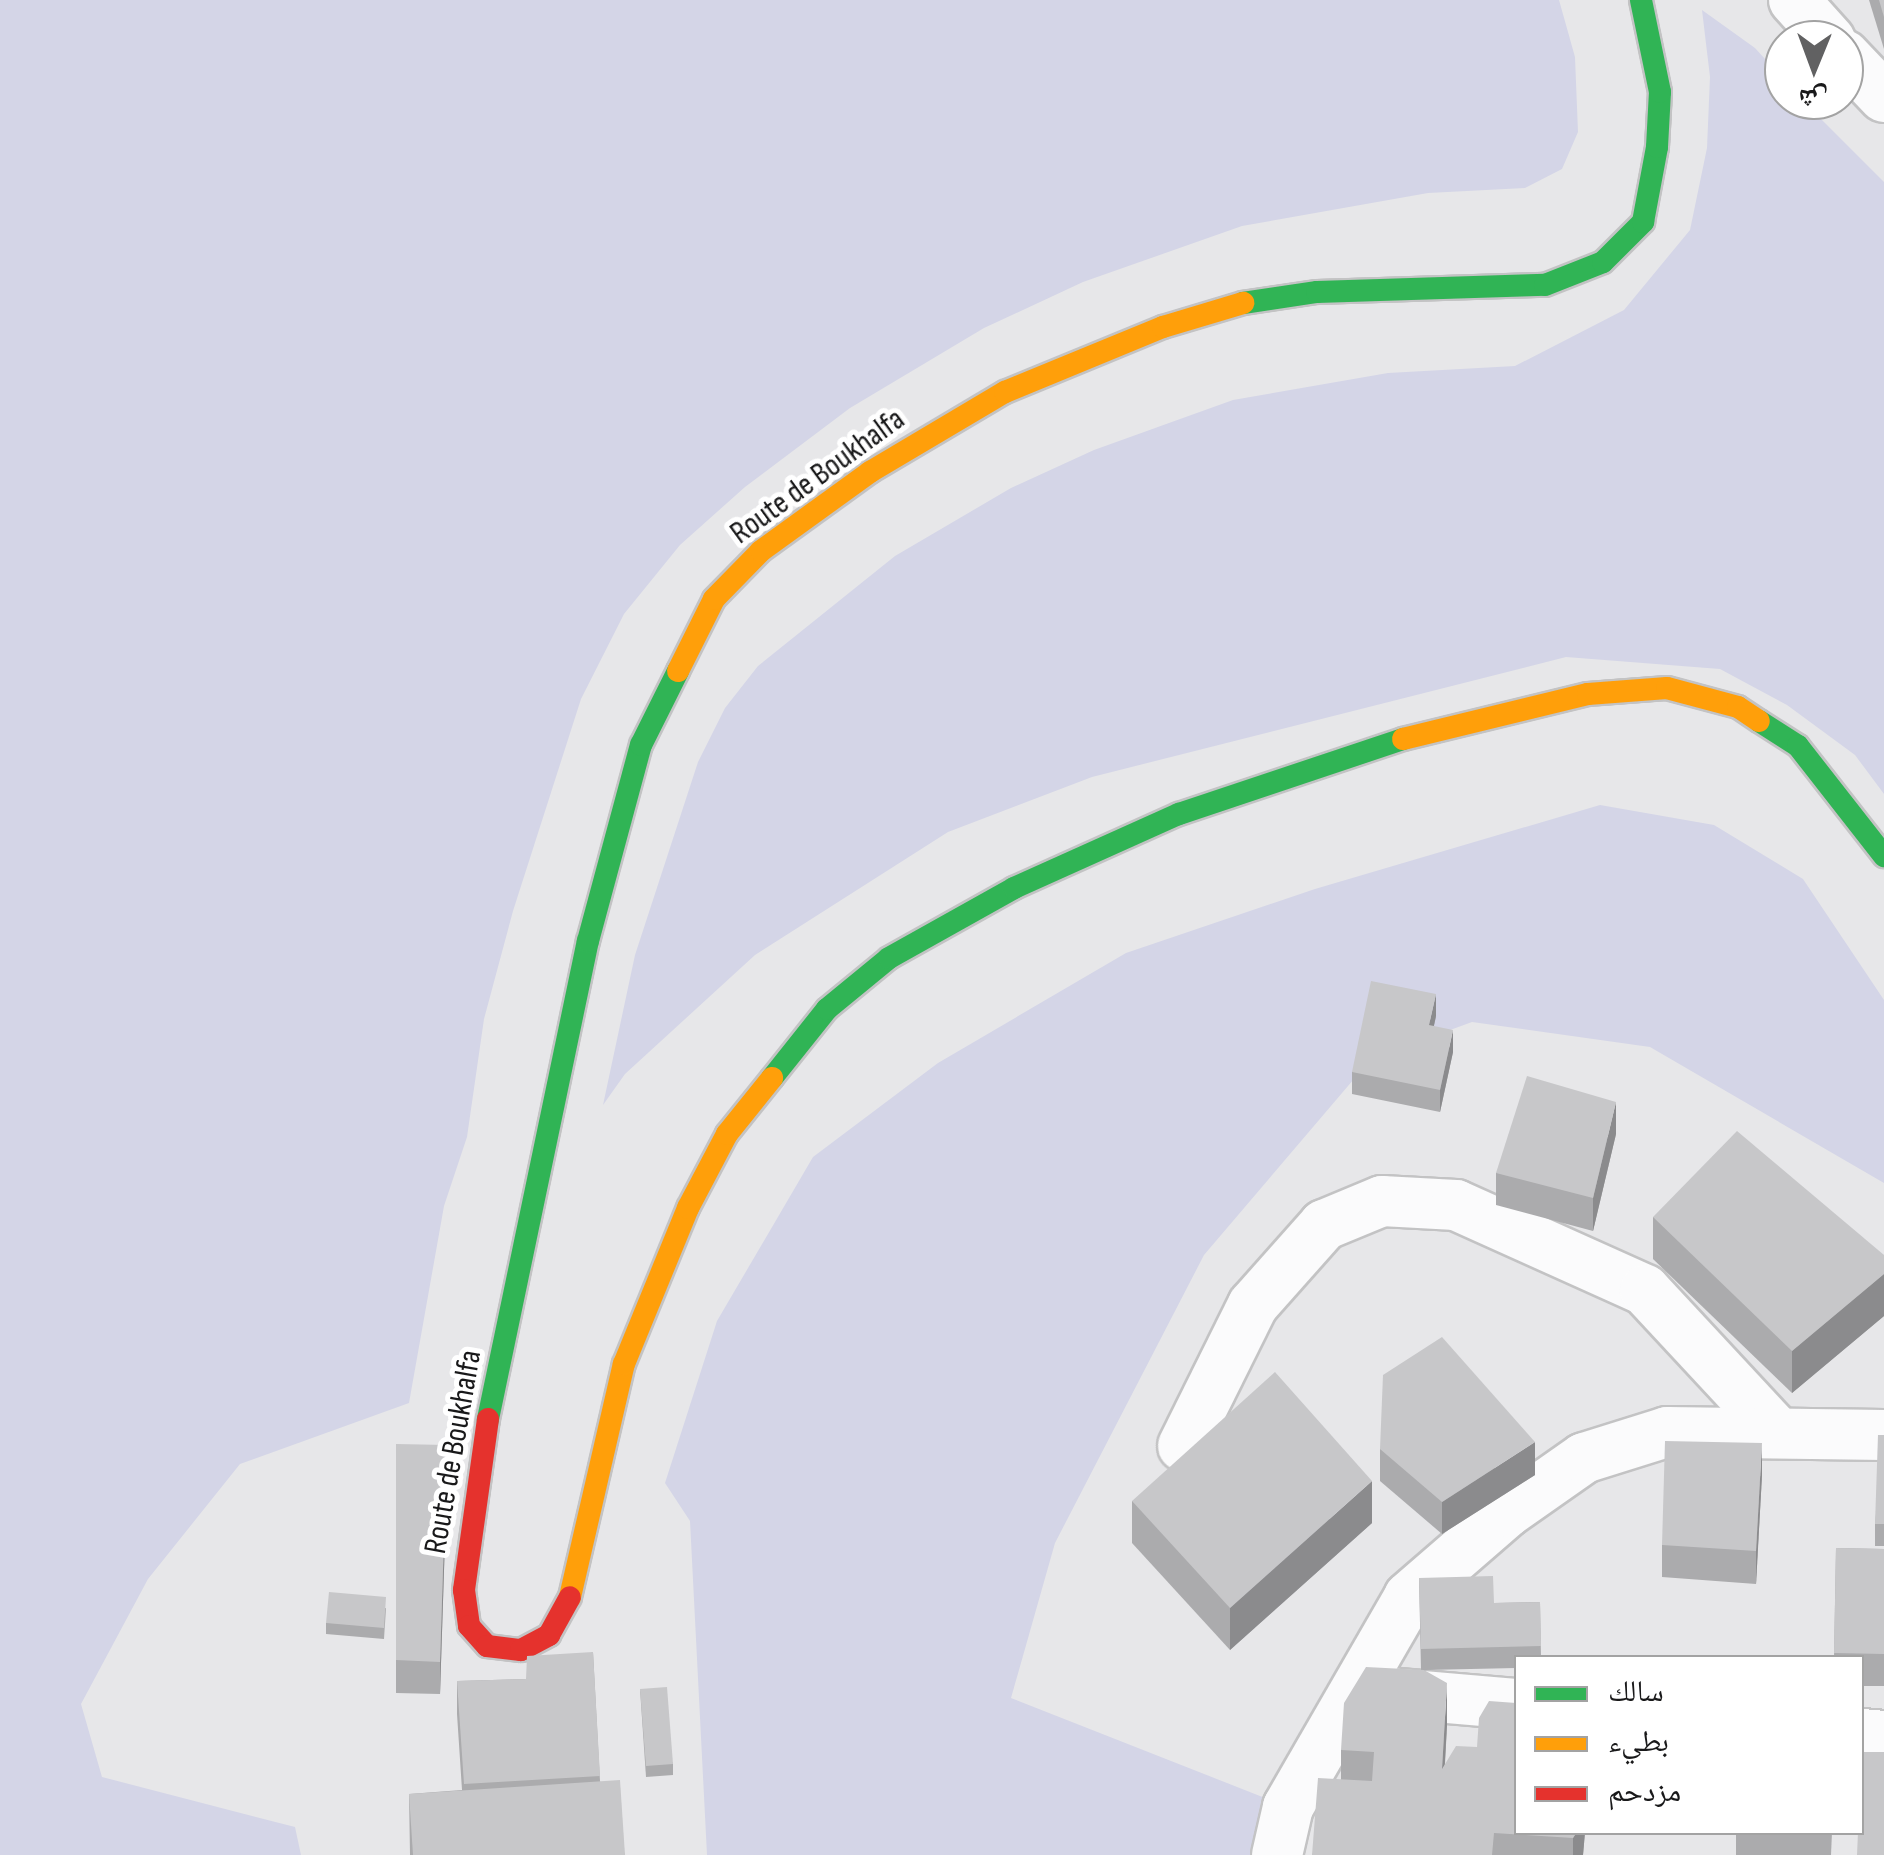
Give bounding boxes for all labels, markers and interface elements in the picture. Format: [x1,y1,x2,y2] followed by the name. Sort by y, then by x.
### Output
[1764,20,1864,120] north arrow
[1798,82,1829,115] text: ش
[723,401,913,553] street label: Route de Boukhalfa
[417,1347,491,1557] street label: Route de Boukhalfa
[1514,1655,1864,1835] legend
[1608,1674,1664,1710] text: سالك
[1608,1724,1669,1760] text: بطيء
[1608,1774,1681,1810] text: مزدحم

